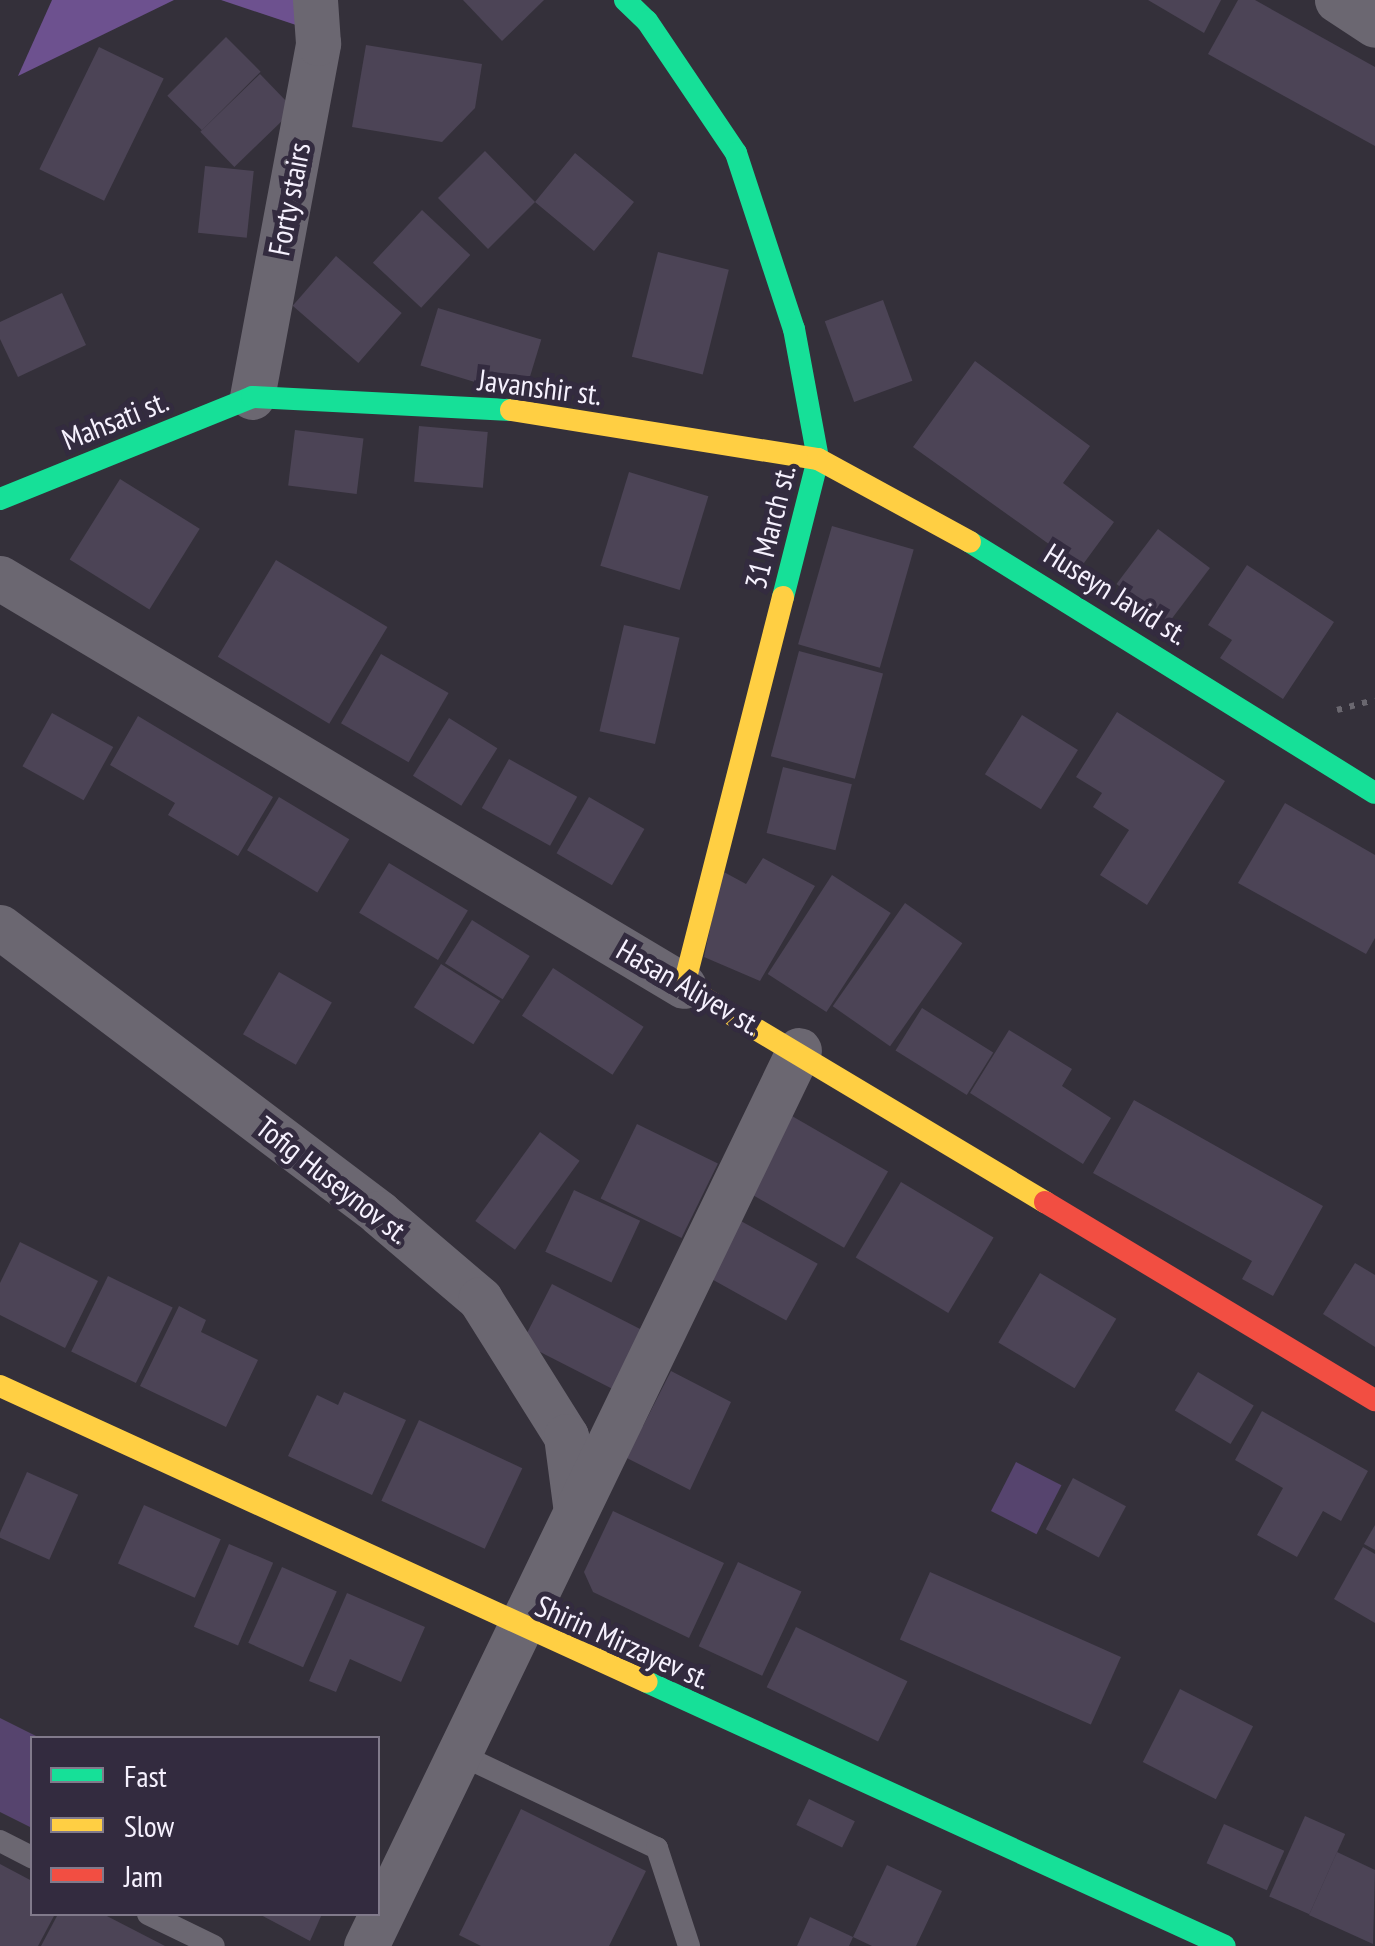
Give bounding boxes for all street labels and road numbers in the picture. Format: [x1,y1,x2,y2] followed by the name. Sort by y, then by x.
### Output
[260,139,318,259] street label: Forty stairs
[476,362,604,412] street label: Javanshir st.
[57,382,173,458] street label: Mahsati st.
[737,461,803,593] street label: 31 March st.
[1038,536,1194,652] street label: Huseyn Javid st.
[610,931,768,1043] street label: Hasan Aliyev st.
[249,1109,417,1251] street label: Tofig Huseynov st.
[530,1587,716,1697] street label: Shirin Mirzayev st.

